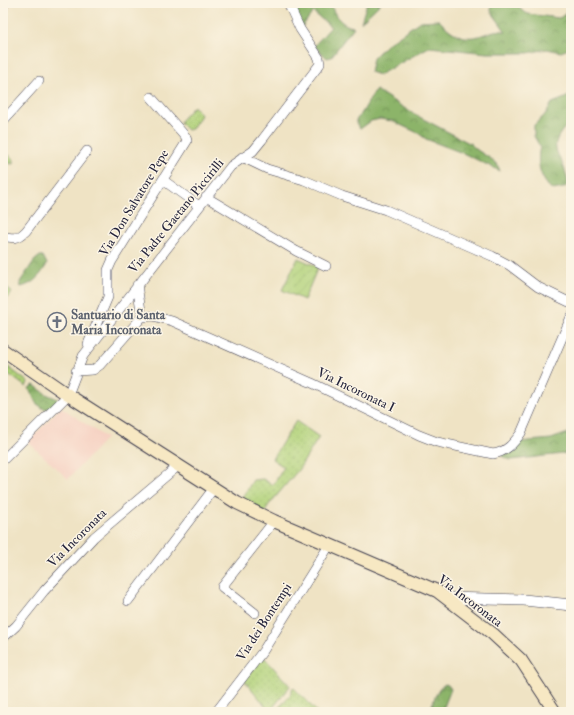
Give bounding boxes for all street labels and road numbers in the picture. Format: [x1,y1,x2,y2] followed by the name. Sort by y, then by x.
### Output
[96,146,173,260] street label: Via Don Salvatore Pepe
[125,155,228,277] street label: Via Padre Gaetano Piccirilli
[314,364,398,416] street label: Via Incoronata I
[44,505,110,571] street label: Via Incoronata
[435,572,506,631] street label: Via Incoronata
[233,580,296,665] street label: Via dei Bontempi

